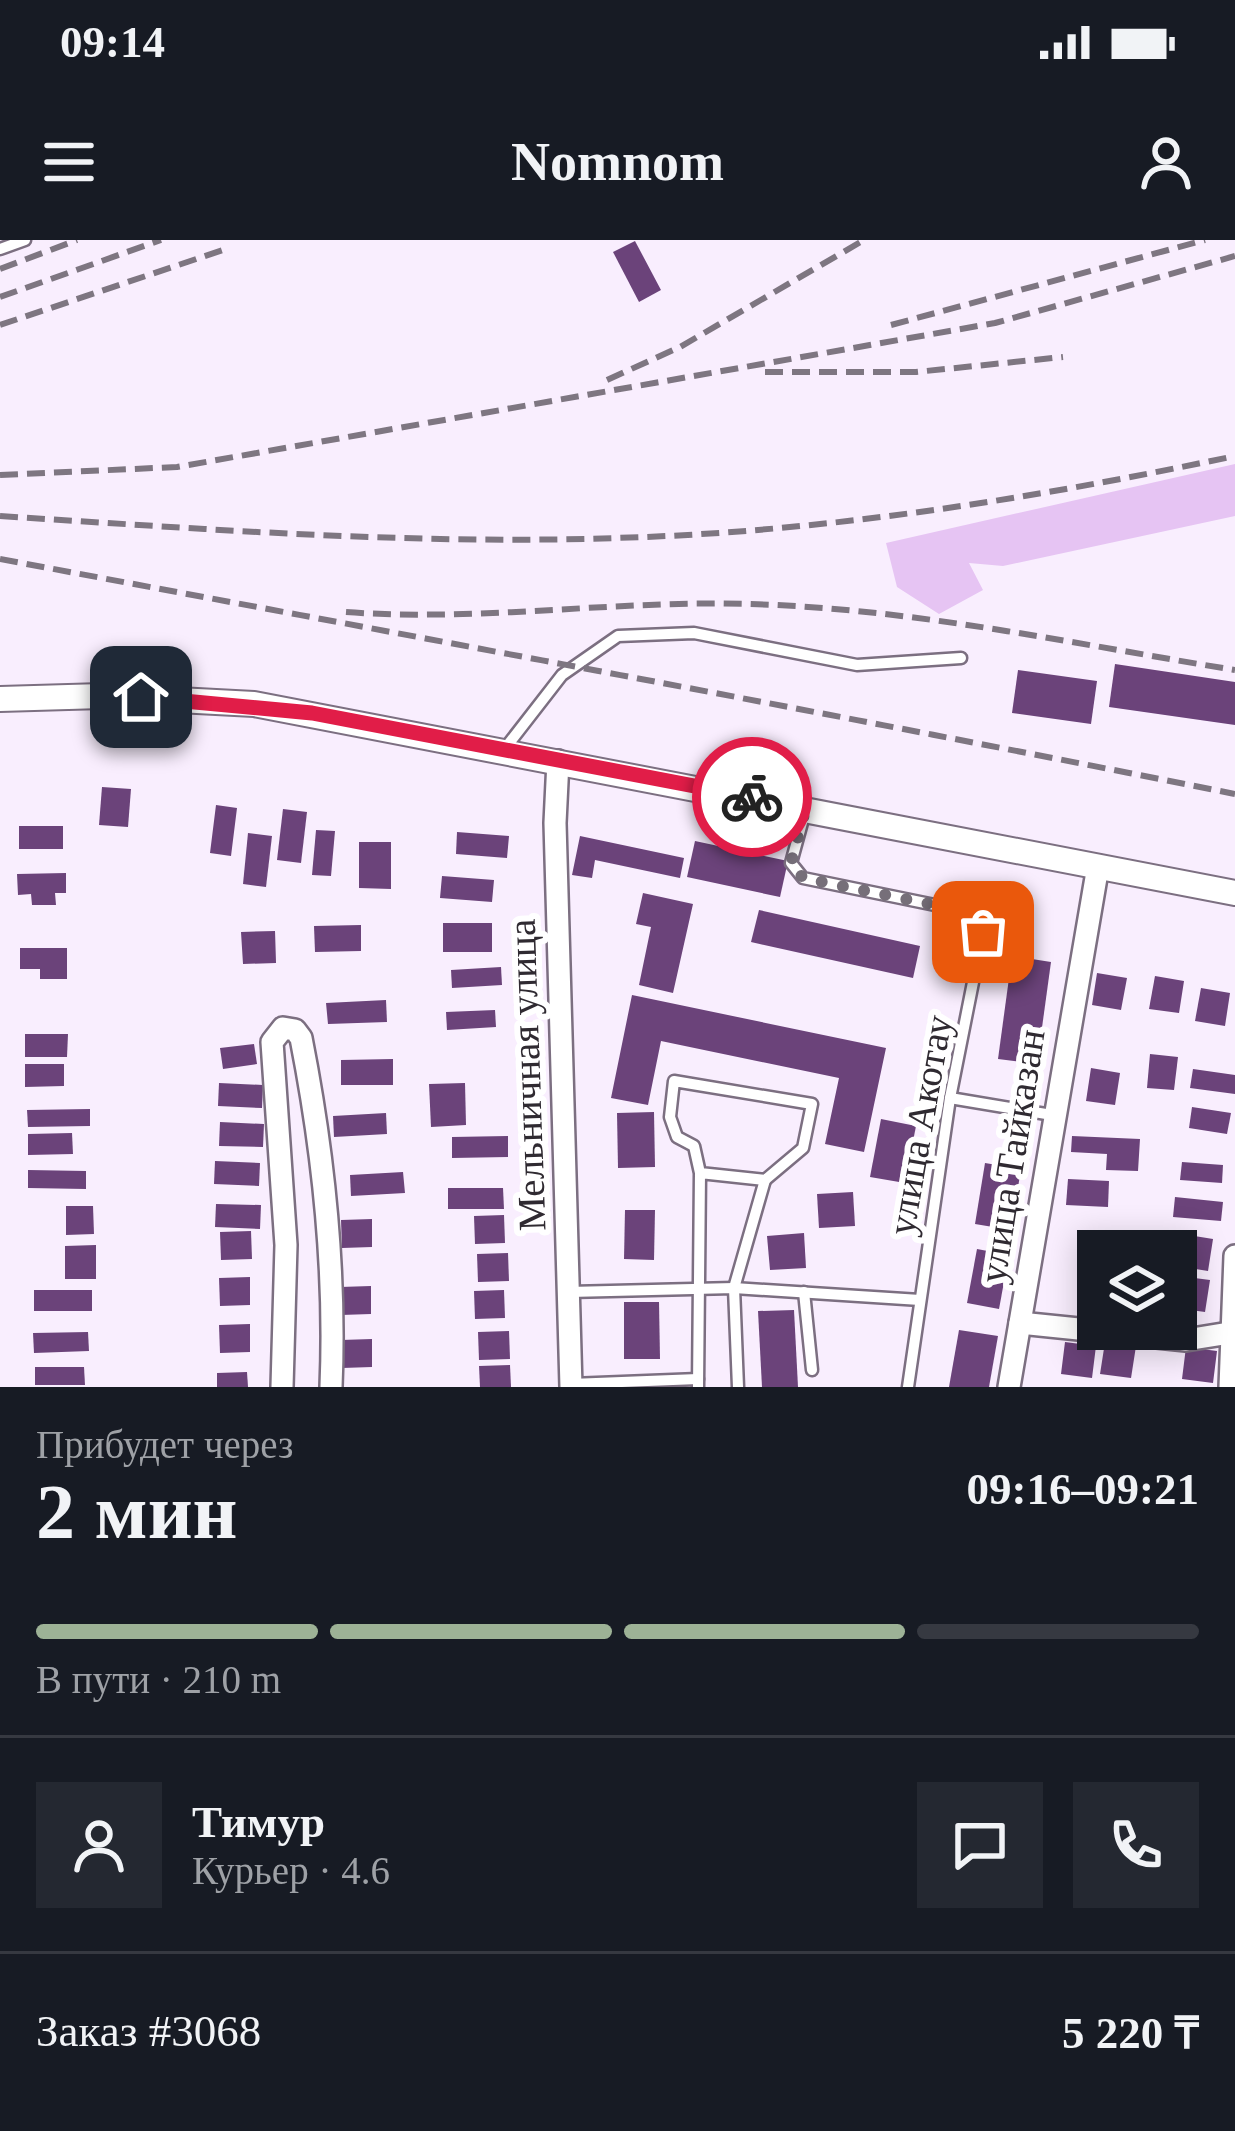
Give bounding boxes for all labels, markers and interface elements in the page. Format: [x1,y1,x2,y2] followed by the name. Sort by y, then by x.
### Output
[60,17,165,67] text: 09:14
[36,129,102,195] icon: menu
[1133,129,1199,195] icon: person
[511,132,724,192] text: Nomnom
[90,646,192,748] pin
[108,664,174,730] icon: home
[692,737,812,857] courier
[719,764,785,830] icon: bike
[932,881,1034,983] pin
[950,899,1016,965] icon: bag
[500,918,554,1232] street label: Мельничная улица
[879,1011,961,1239] street label: улица Акотау
[970,1026,1054,1286] street label: улица Тайказан
[1077,1230,1197,1350] map controls
[1077,1230,1197,1350] button: layers
[36,1423,294,1466] text: Прибудет через
[967,1464,1199,1514] text: 09:16–09:21
[36,1468,238,1555] text: 2 мин
[36,1658,281,1701] text: В пути · 210 m
[36,1782,162,1908] button: person
[917,1782,1043,1908] button: chat
[1073,1782,1199,1908] button: phone
[192,1797,325,1847] text: Тимур
[192,1849,390,1892] text: Курьер · 4.6
[36,2006,261,2056] text: Заказ #3068
[1062,2008,1199,2058] text: 5 220 ₸

